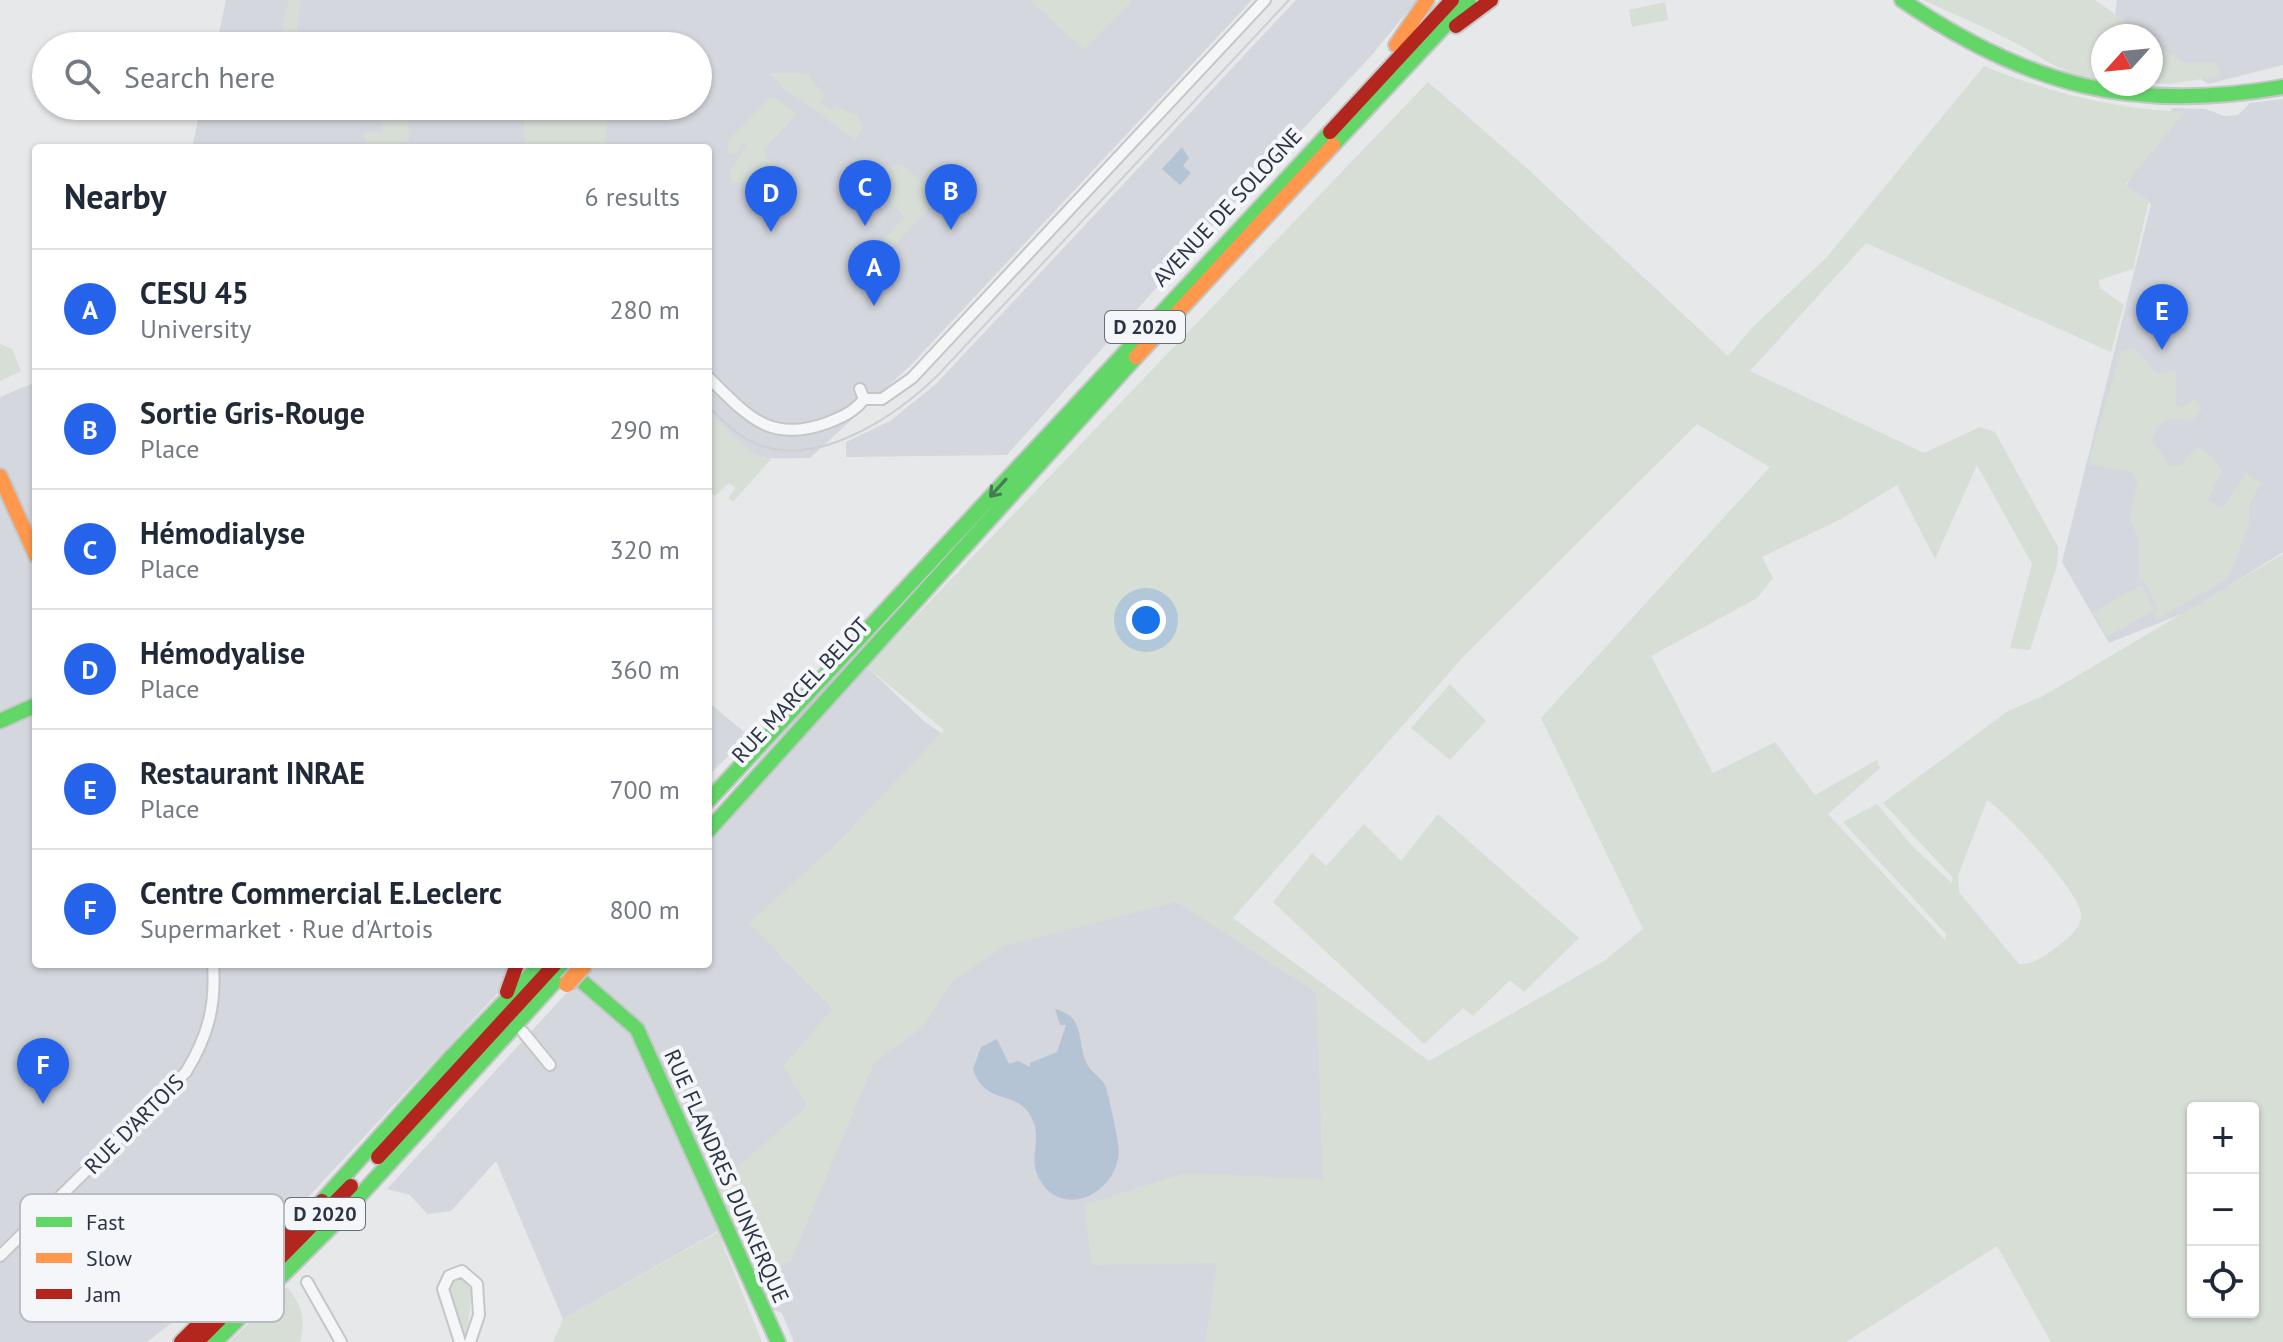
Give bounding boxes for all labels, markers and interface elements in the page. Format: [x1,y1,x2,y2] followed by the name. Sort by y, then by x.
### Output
[2091,24,2163,96] north arrow
[32,32,712,120] search box
[60,54,104,98] icon: search
[124,57,275,96] text: Search here
[1146,122,1308,292] street label: AVENUE DE SOLOGNE
[839,160,891,226] pin: C
[925,164,977,230] pin: B
[745,166,797,232] pin: D
[64,174,166,218] text: Nearby
[585,180,680,213] text: 6 results
[848,240,900,306] pin: A
[140,273,249,312] text: CESU 45
[2136,284,2188,350] pin: E
[82,293,98,326] text: A
[609,293,680,326] text: 280 m
[1105,311,1185,343] road number: D 2020
[140,312,251,345] text: University
[140,393,365,432] text: Sortie Gris-Rouge
[82,413,98,446] text: B
[609,413,680,446] text: 290 m
[140,432,199,465] text: Place
[989,478,1008,498] one-way arrow
[140,513,305,552] text: Hémodialyse
[83,533,97,566] text: C
[609,533,680,566] text: 320 m
[140,552,199,585] text: Place
[1126,600,1166,640] your location
[725,611,875,769] street label: RUE MARCEL BELOT
[140,633,305,672] text: Hémodyalise
[82,653,98,686] text: D
[609,653,680,686] text: 360 m
[140,672,199,705] text: Place
[140,753,365,792] text: Restaurant INRAE
[83,773,97,806] text: E
[609,773,680,806] text: 700 m
[140,792,199,825] text: Place
[140,873,502,912] text: Centre Commercial E.Leclerc
[83,893,97,926] text: F
[609,893,680,926] text: 800 m
[140,912,433,945] text: Supermarket · Rue d'Artois
[17,1038,69,1104] pin: F
[658,1045,796,1307] street label: RUE FLANDRES DUNKERQUE
[78,1068,190,1180] street label: RUE D'ARTOIS
[2187,1102,2259,1318] map controls
[2187,1102,2259,1174] button: +
[2187,1174,2259,1246] button: −
[20,1194,284,1322] legend
[285,1198,365,1230] road number: D 2020
[86,1208,126,1236] text: Fast
[86,1244,132,1272] text: Slow
[2187,1246,2259,1318] button: locate
[85,1280,121,1308] text: Jam

